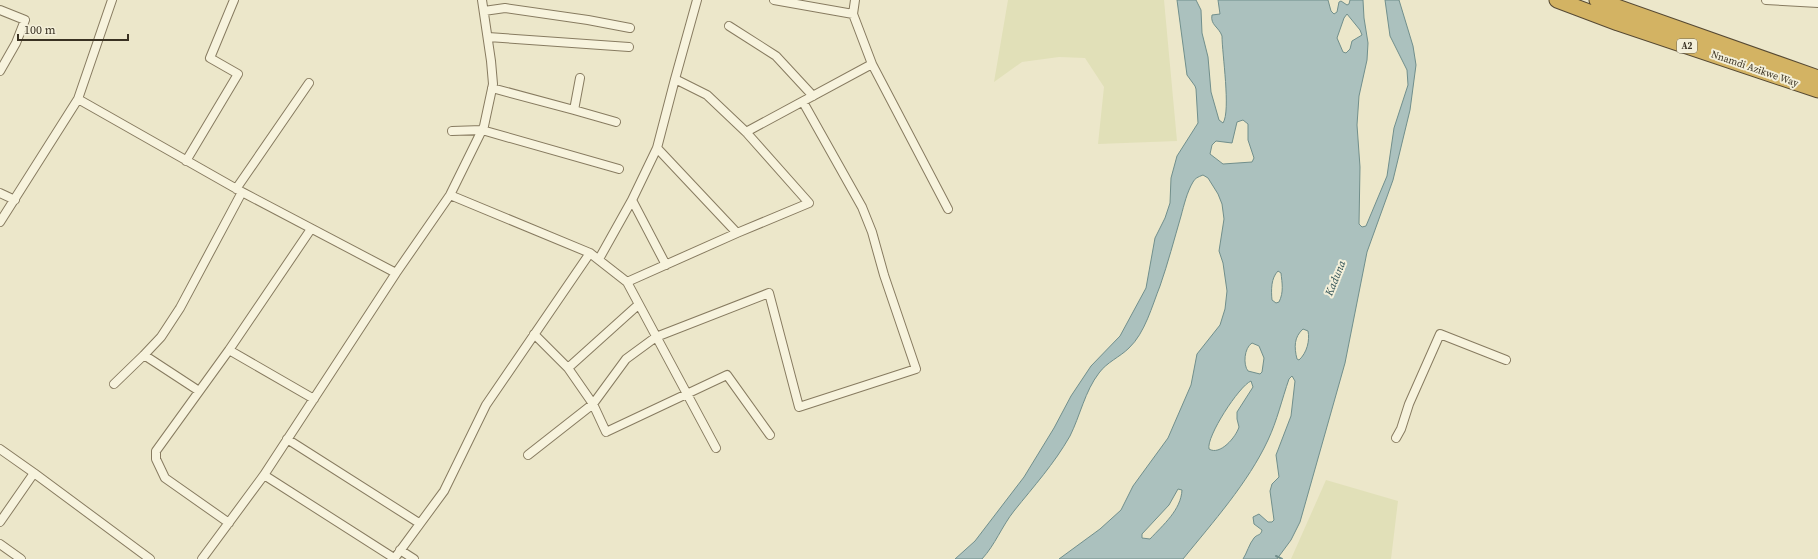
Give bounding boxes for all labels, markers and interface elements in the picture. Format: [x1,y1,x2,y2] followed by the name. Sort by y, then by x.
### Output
[18,16,128,42] scale bar
[24,22,56,38] text: 100 m
[1677,39,1697,53] road number: A2
[1709,47,1801,90] street label: Nnamdi Azikwe Way
[1321,258,1349,299] water label: Kaduna

